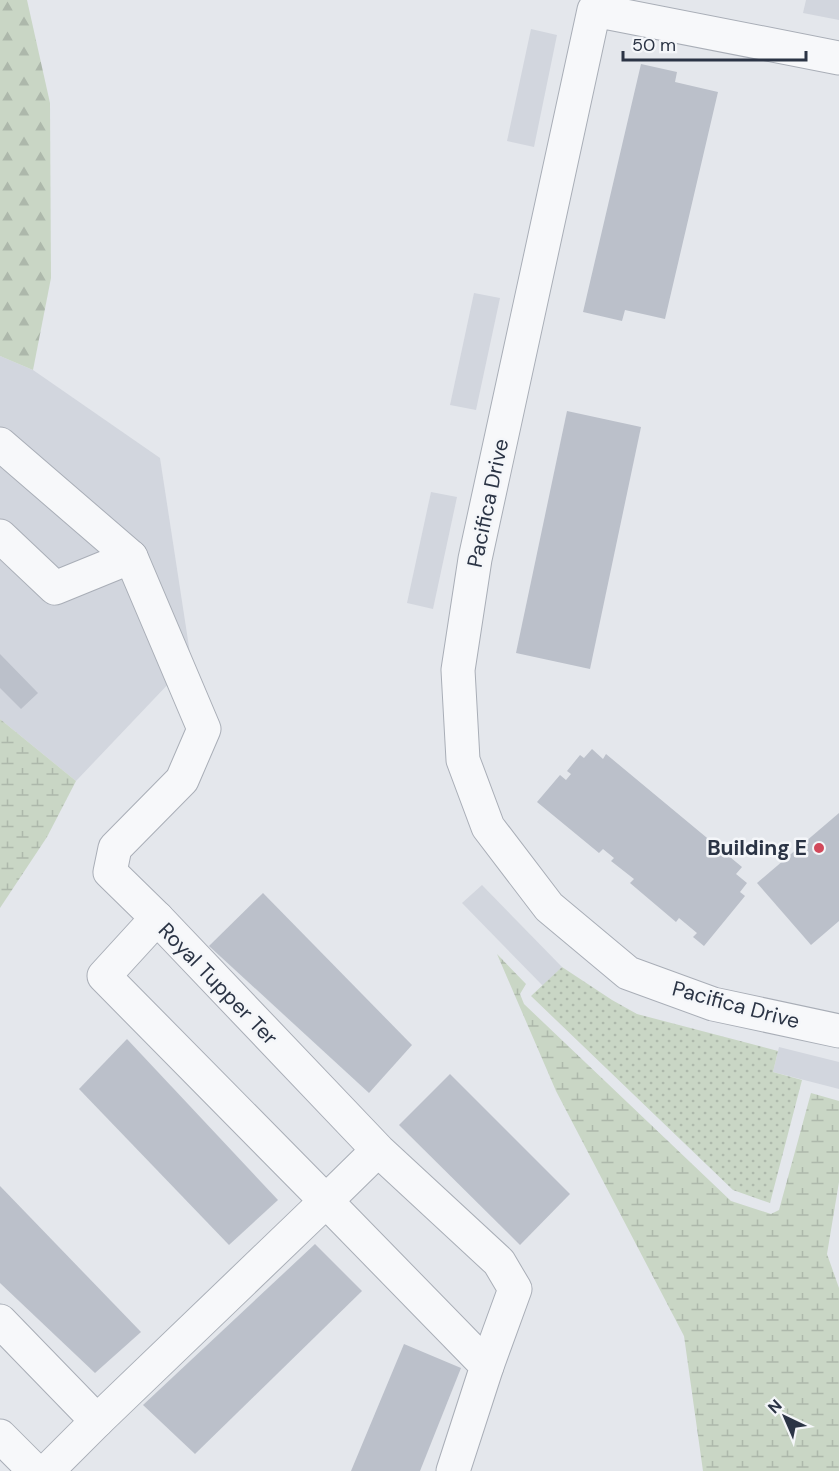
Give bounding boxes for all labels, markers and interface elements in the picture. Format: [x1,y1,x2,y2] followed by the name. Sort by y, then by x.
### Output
[623,24,806,62] scale bar
[632,33,676,57] text: 50 m
[461,436,515,570] street label: Pacifica Drive
[707,834,807,862] place label: Building E
[812,841,826,855] marker: Building E
[152,917,284,1051] street label: Royal Tupper Ter
[669,975,803,1035] street label: Pacifica Drive
[755,1387,815,1447] north arrow
[763,1395,786,1418] text: N

